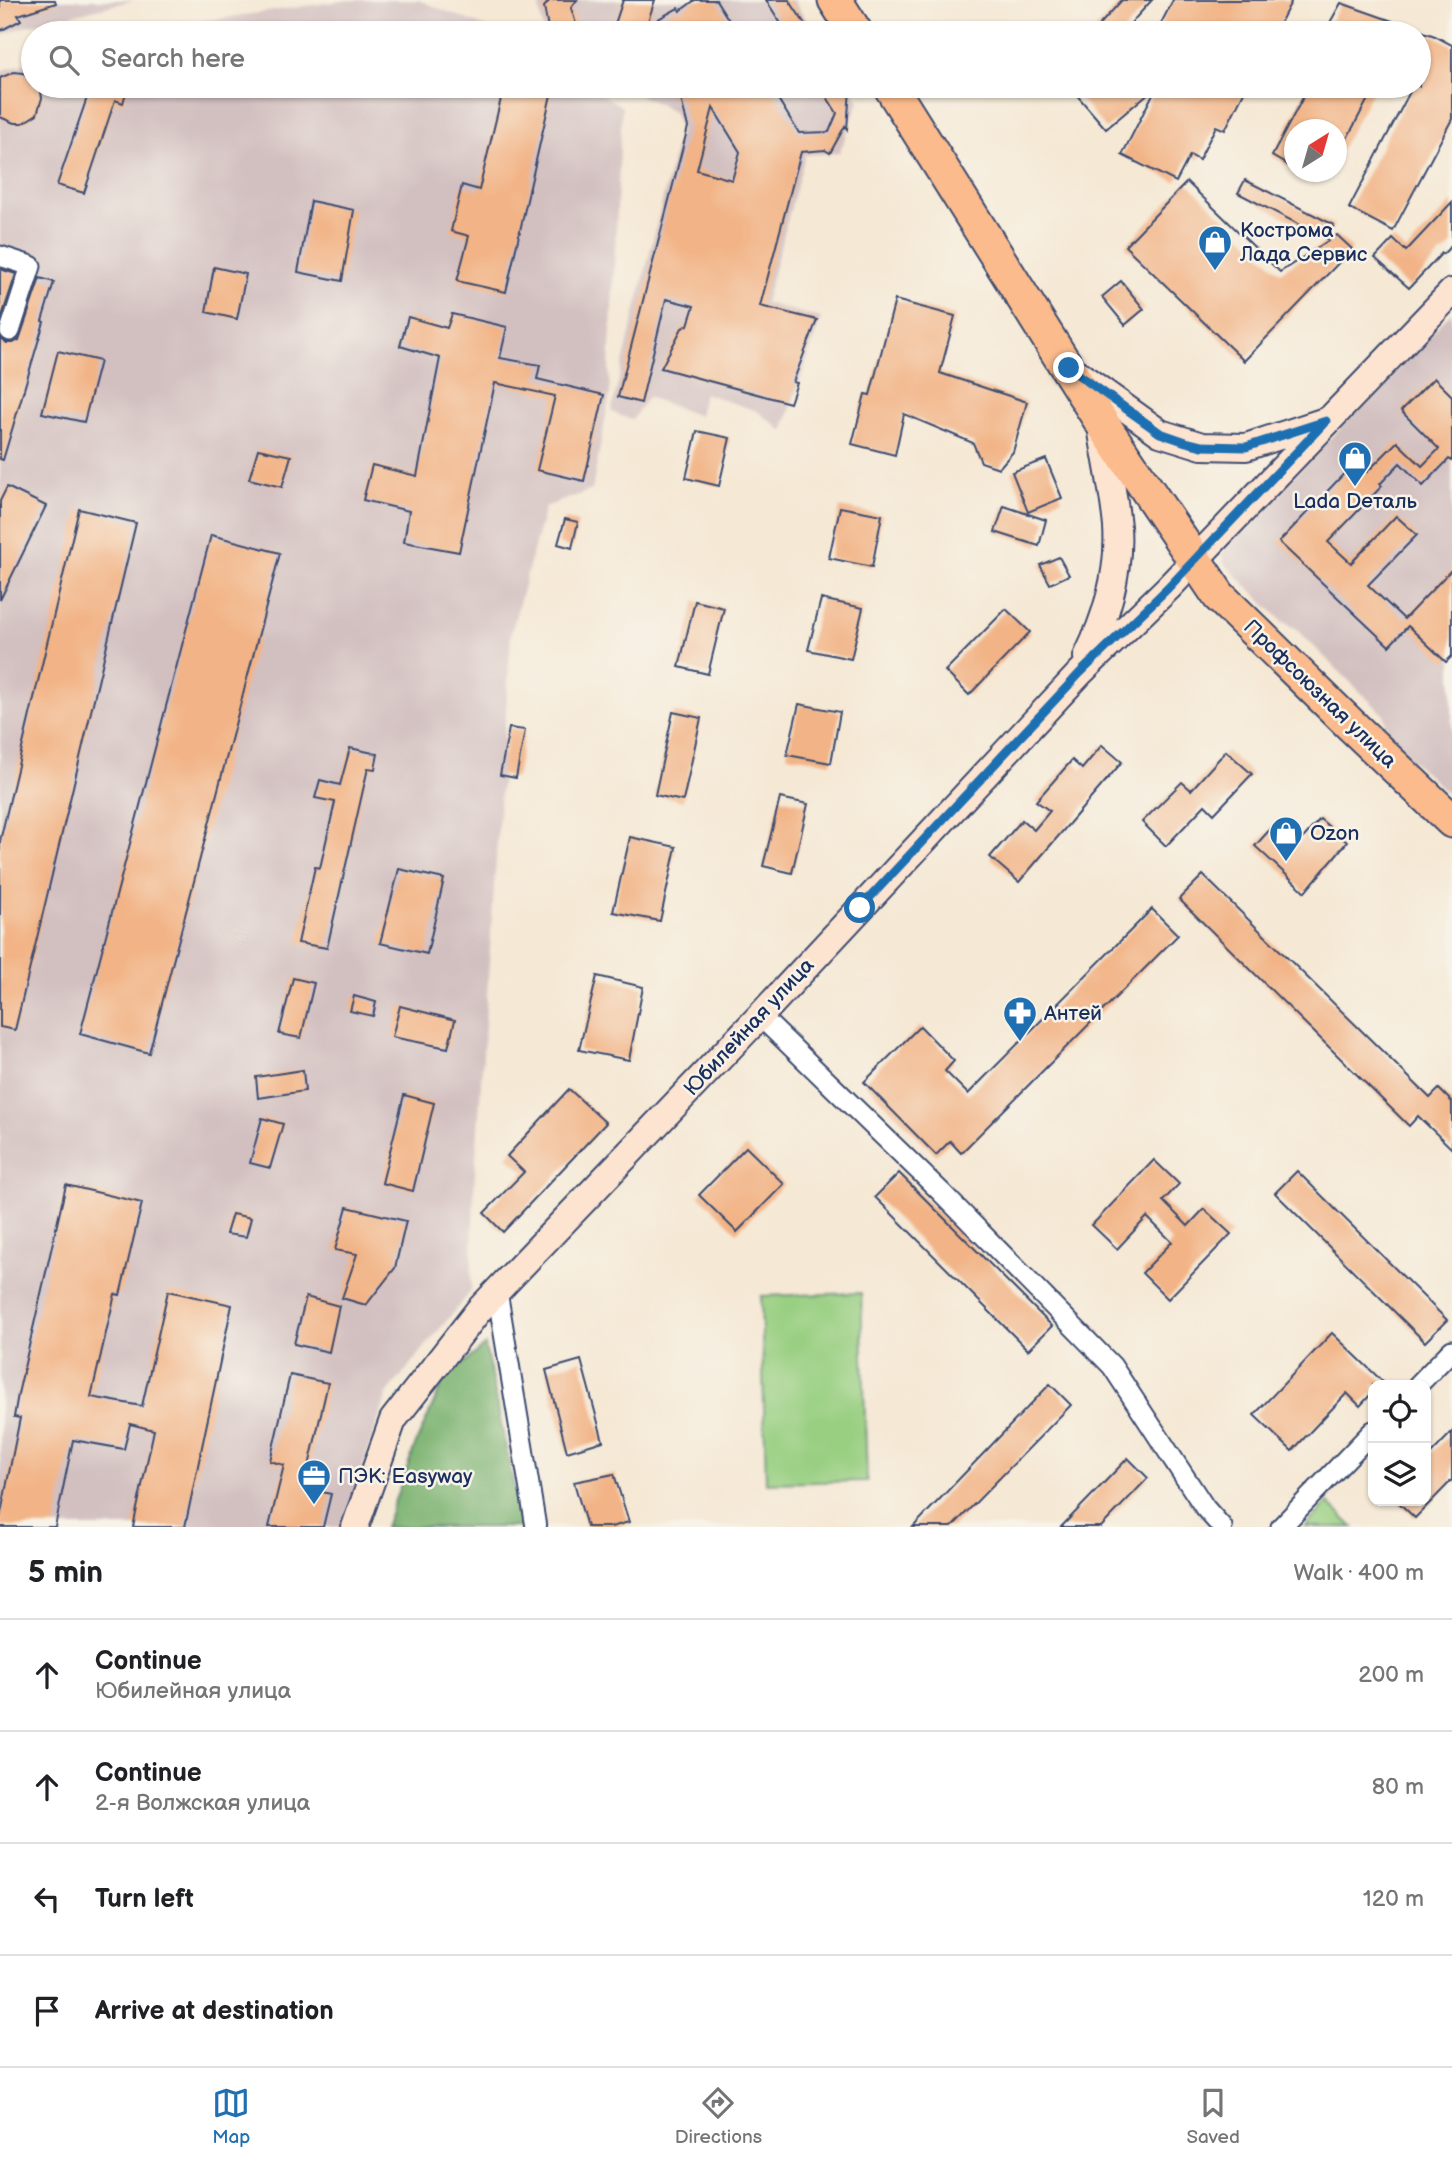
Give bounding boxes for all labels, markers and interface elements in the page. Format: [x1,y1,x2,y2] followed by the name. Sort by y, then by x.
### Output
[21,21,1431,98] search box
[45,41,83,79] icon: search
[101,44,245,75] text: Search here
[1284,119,1347,182] north arrow
[1239,218,1367,267] place label: Кострома Лада Сервис
[1196,223,1234,272] shop icon: Кострома Лада Сервис
[1053,352,1084,383] route end
[1336,439,1374,488] shop icon: Lada Dеталь
[1293,489,1418,514] place label: Lada Dеталь
[1238,615,1402,774] street label: Профсоюзная улица
[1267,814,1305,863] shop icon: Ozon
[1310,821,1359,846] place label: Ozon
[844,892,875,923] route start
[679,953,820,1101] street label: Юбилейная улица
[1001,994,1039,1043] pharmacy icon: Антей
[1043,1001,1102,1026] place label: Антей
[1368,1380,1431,1506] map controls
[1368,1380,1431,1443] button: locate
[1368,1443,1431,1506] button: layers
[295,1457,333,1506] office icon: ПЭК: Easyway
[338,1464,473,1489] place label: ПЭК: Easyway
[28,1555,103,1591] text: 5 min
[1294,1559,1424,1587] text: Walk · 400 m
[95,1646,202,1677] text: Continue
[28,1656,66,1694] icon: ahead
[1358,1661,1424,1689] text: 200 m
[95,1677,291,1705] text: Юбилейная улица
[95,1758,202,1789] text: Continue
[28,1768,66,1806] icon: ahead
[1372,1773,1424,1801] text: 80 m
[95,1789,310,1817] text: 2-я Волжская улица
[28,1880,66,1918] icon: left
[95,1884,194,1915] text: Turn left
[1363,1885,1424,1913] text: 120 m
[28,1992,66,2030] icon: arrive
[95,1996,334,2027] text: Arrive at destination
[212,2084,250,2149] tab: Map
[675,2084,762,2149] tab: Directions
[1186,2084,1240,2149] tab: Saved

